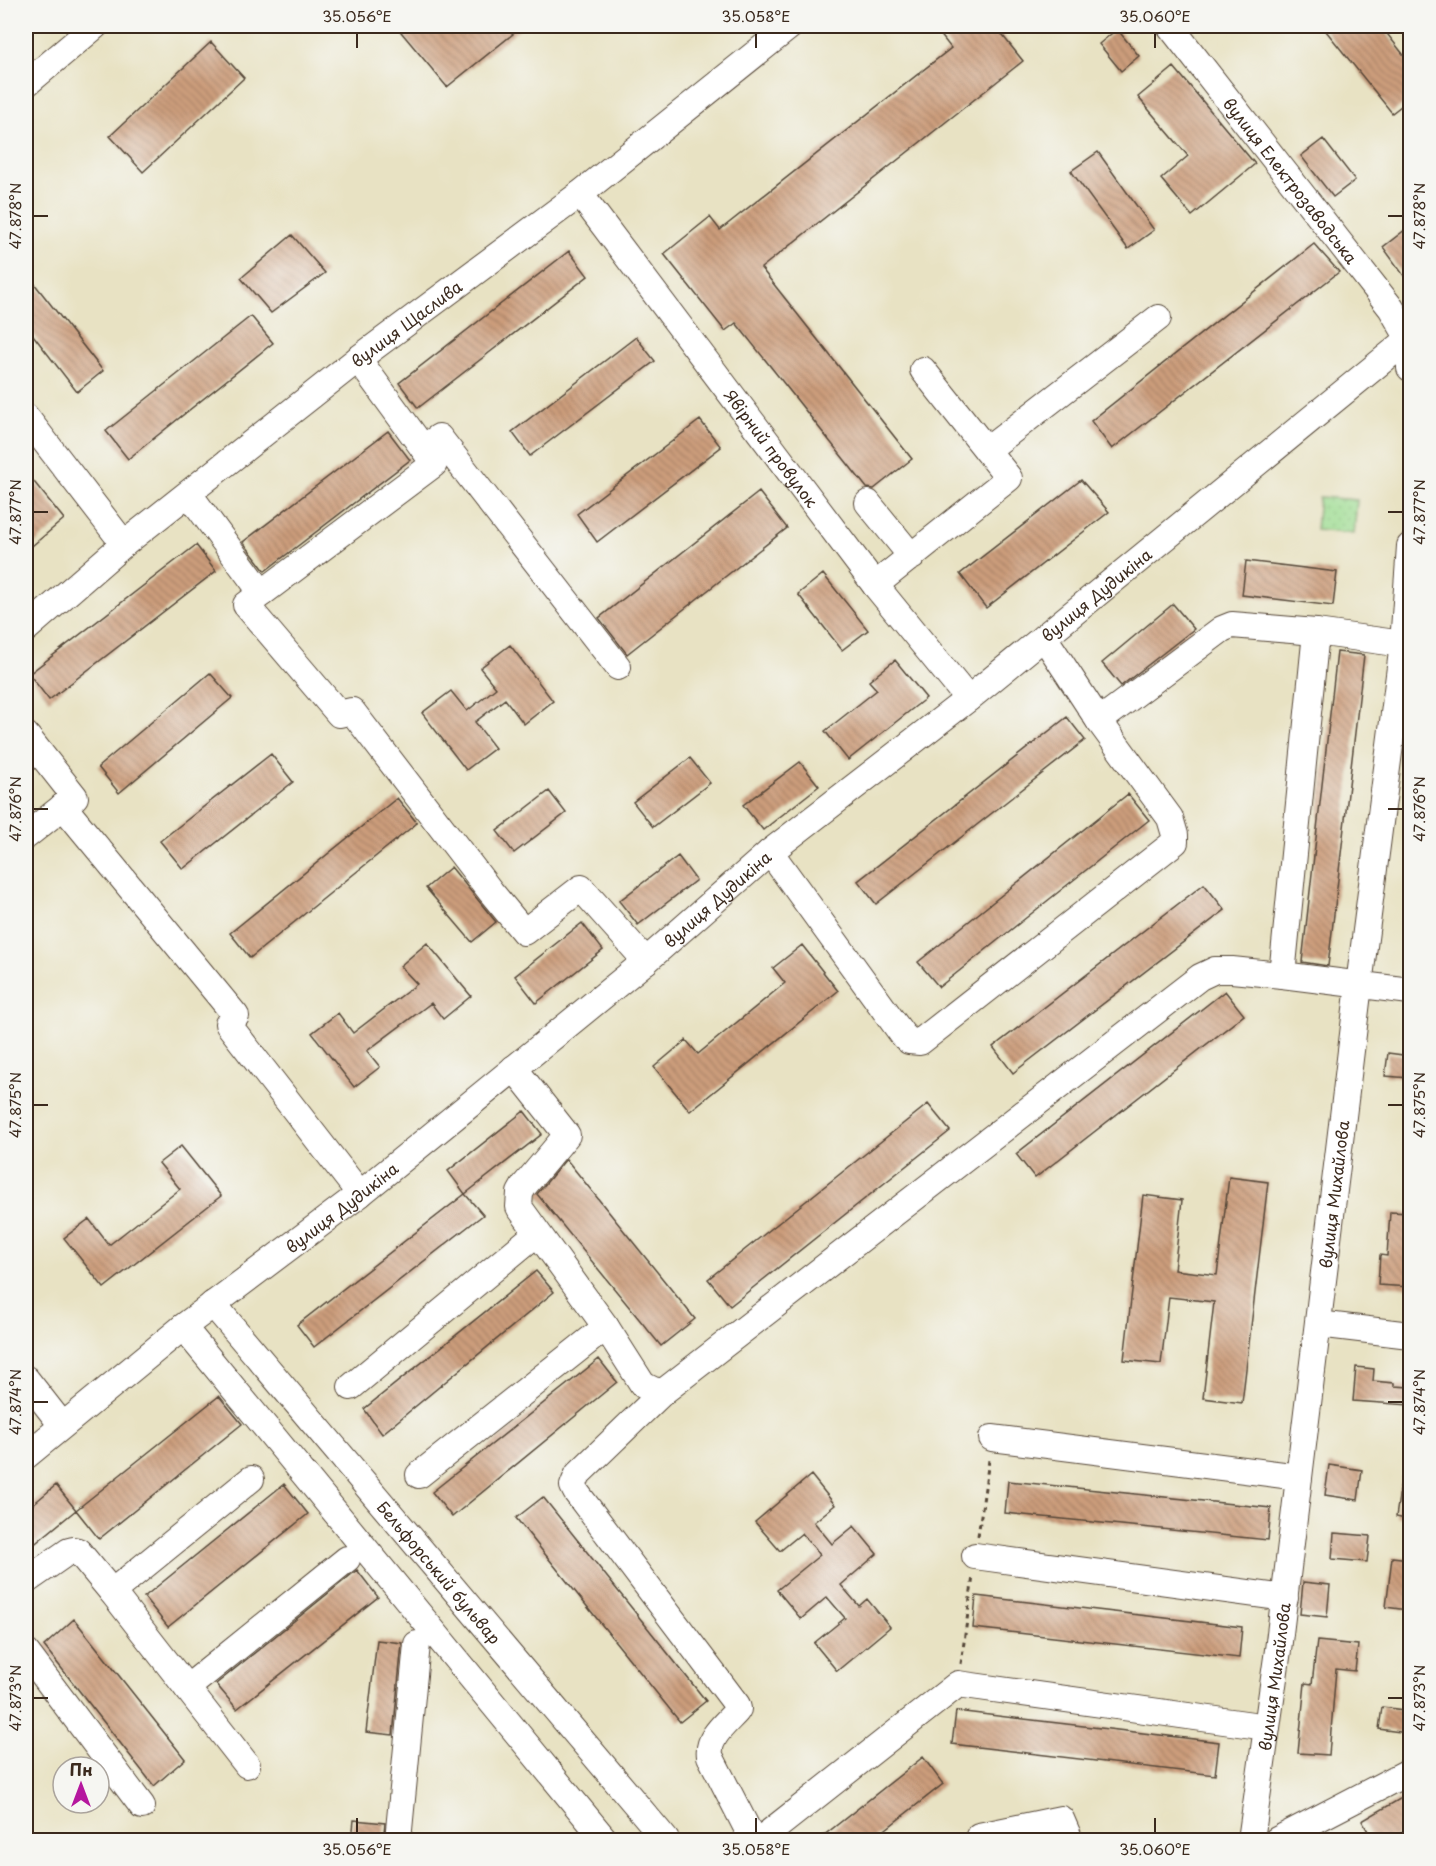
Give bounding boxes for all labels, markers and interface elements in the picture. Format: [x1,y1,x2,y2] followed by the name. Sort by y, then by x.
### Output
[322,4,392,27] text: 35.056°E
[722,4,790,27] text: 35.058°E
[1119,4,1191,27] text: 35.060°E
[1218,92,1364,269] street label: вулиця Електрозаводська
[3,183,26,249] text: 47.878°N
[1407,183,1430,249] text: 47.878°N
[345,274,467,372] street label: вулиця Щаслива
[719,384,824,512] street label: Явірний провулок
[3,479,26,545] text: 47.877°N
[1407,479,1430,545] text: 47.877°N
[1036,542,1156,647] street label: вулиця Дудикіна
[3,776,26,842] text: 47.876°N
[1407,776,1430,842] text: 47.876°N
[658,845,776,953] street label: вулиця Дудикіна
[3,1072,26,1138] text: 47.875°N
[1407,1072,1430,1138] text: 47.875°N
[1313,1119,1354,1270] street label: вулиця Михайлова
[280,1156,403,1258] street label: вулиця Дудикіна
[3,1369,26,1435] text: 47.874°N
[1407,1369,1430,1435] text: 47.874°N
[372,1495,507,1649] street label: Бельфорський бульвар
[1252,1601,1296,1752] street label: вулиця Михайлова
[3,1665,26,1731] text: 47.873°N
[1407,1665,1430,1731] text: 47.873°N
[51,1755,111,1815] north arrow
[69,1757,93,1781] text: Пн
[322,1837,392,1860] text: 35.056°E
[722,1837,790,1860] text: 35.058°E
[1119,1837,1191,1860] text: 35.060°E

